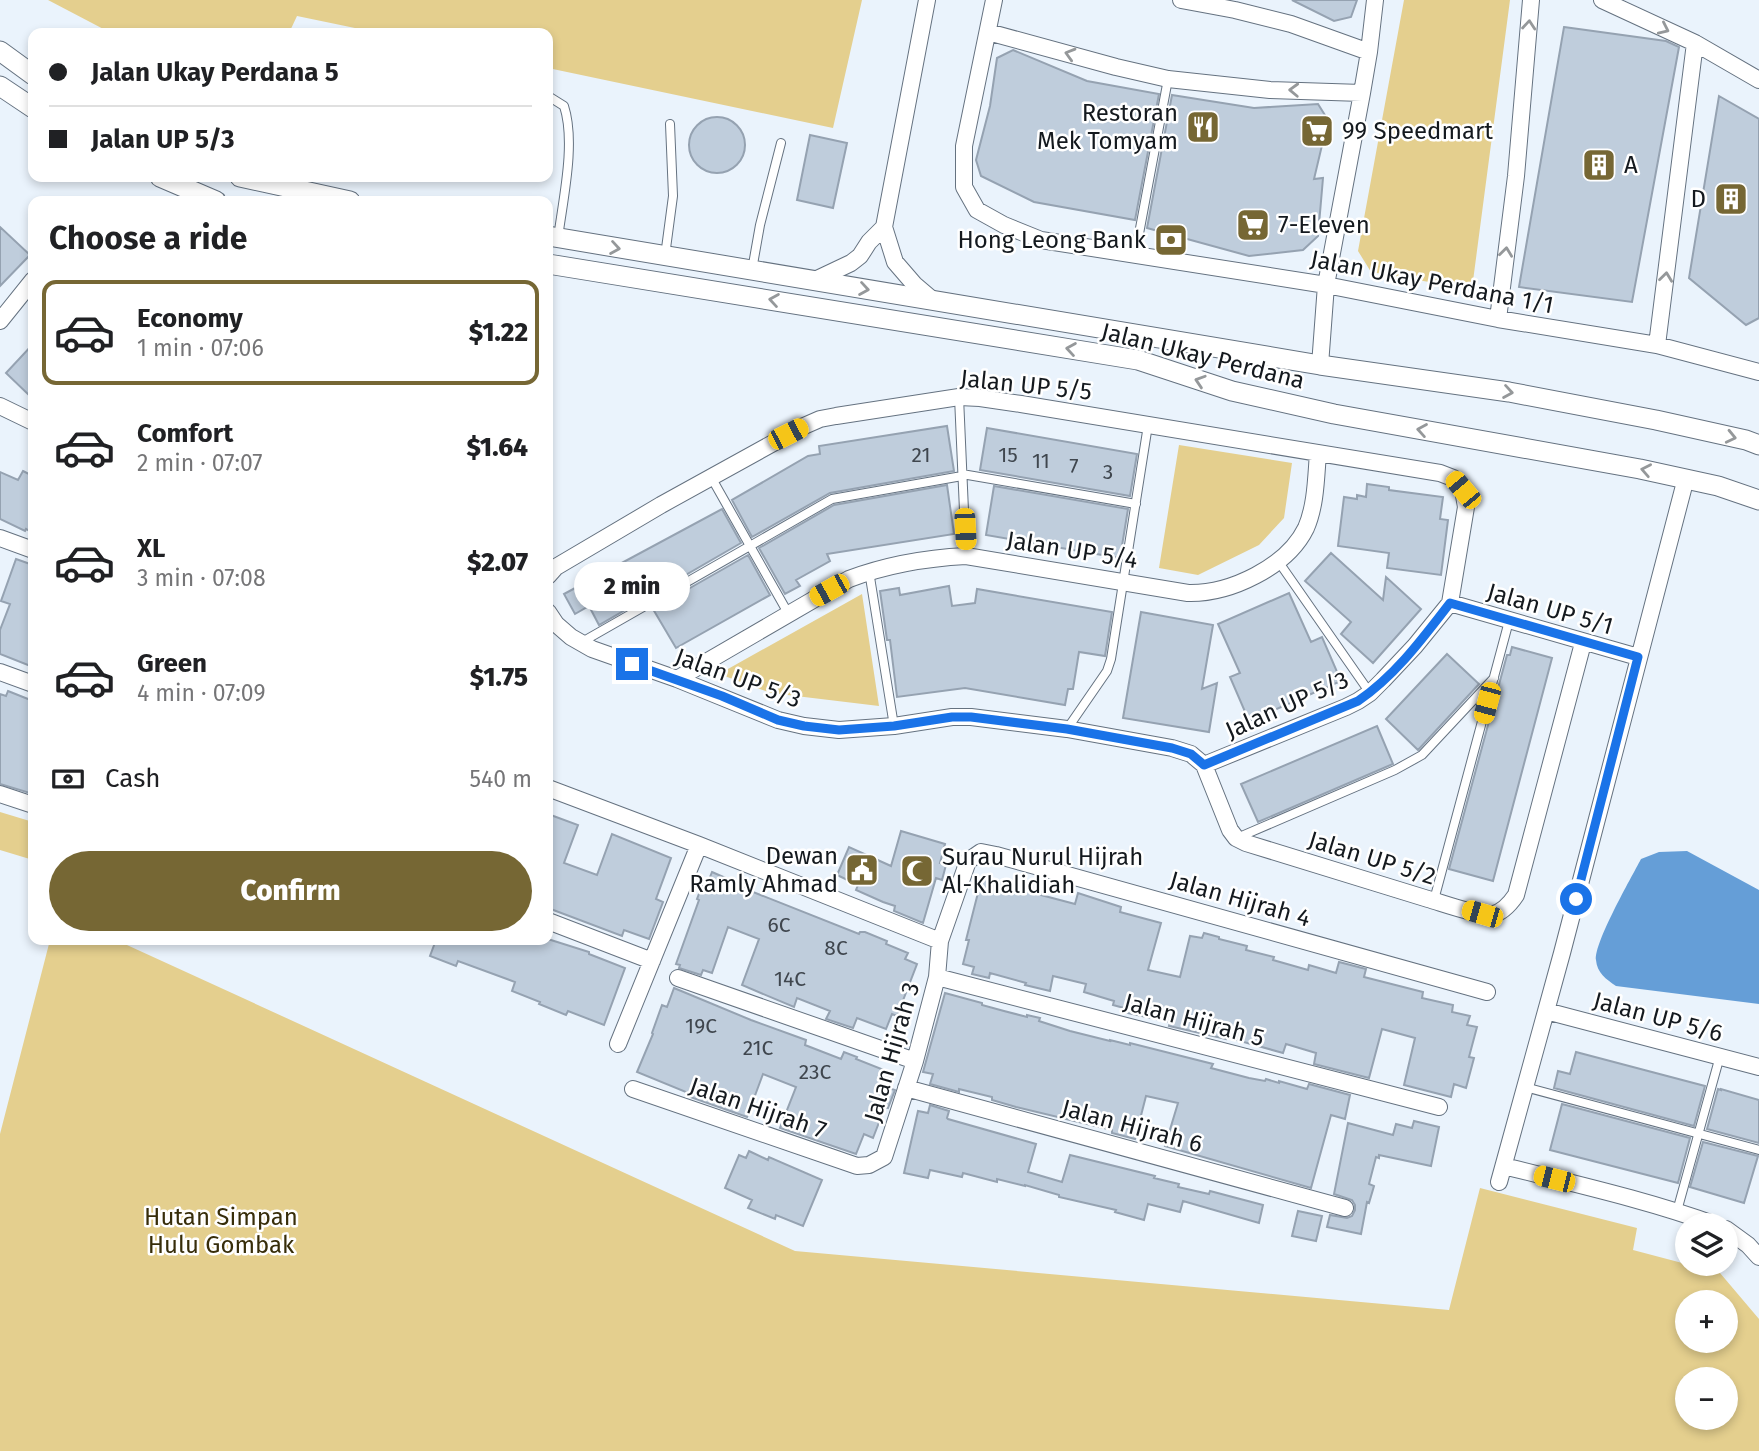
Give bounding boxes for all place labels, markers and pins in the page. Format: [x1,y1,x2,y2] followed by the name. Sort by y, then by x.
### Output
[1037,99,1178,155] place label: Restoran Mek Tomyam
[1184,108,1222,146] restaurant icon: Restoran Mek Tomyam
[1298,112,1336,150] supermarket icon: 99 Speedmart
[1342,117,1493,145] place label: 99 Speedmart
[1580,146,1618,184] building icon: A
[1624,151,1638,179] place label: A
[1712,180,1750,218] building icon: D
[1691,185,1706,213] place label: D
[1234,206,1272,244] supermarket icon: 7-Eleven
[1278,211,1370,239] place label: 7-Eleven
[1152,221,1190,259] bank icon: Hong Leong Bank
[957,226,1147,254] place label: Hong Leong Bank
[689,842,838,898] place label: Dewan Ramly Ahmad
[942,843,1143,899] place label: Surau Nurul Hijrah Al-Khalidiah
[843,851,881,889] public building icon: Dewan Ramly Ahmad
[898,852,936,890] mosque icon: Surau Nurul Hijrah Al-Khalidiah

